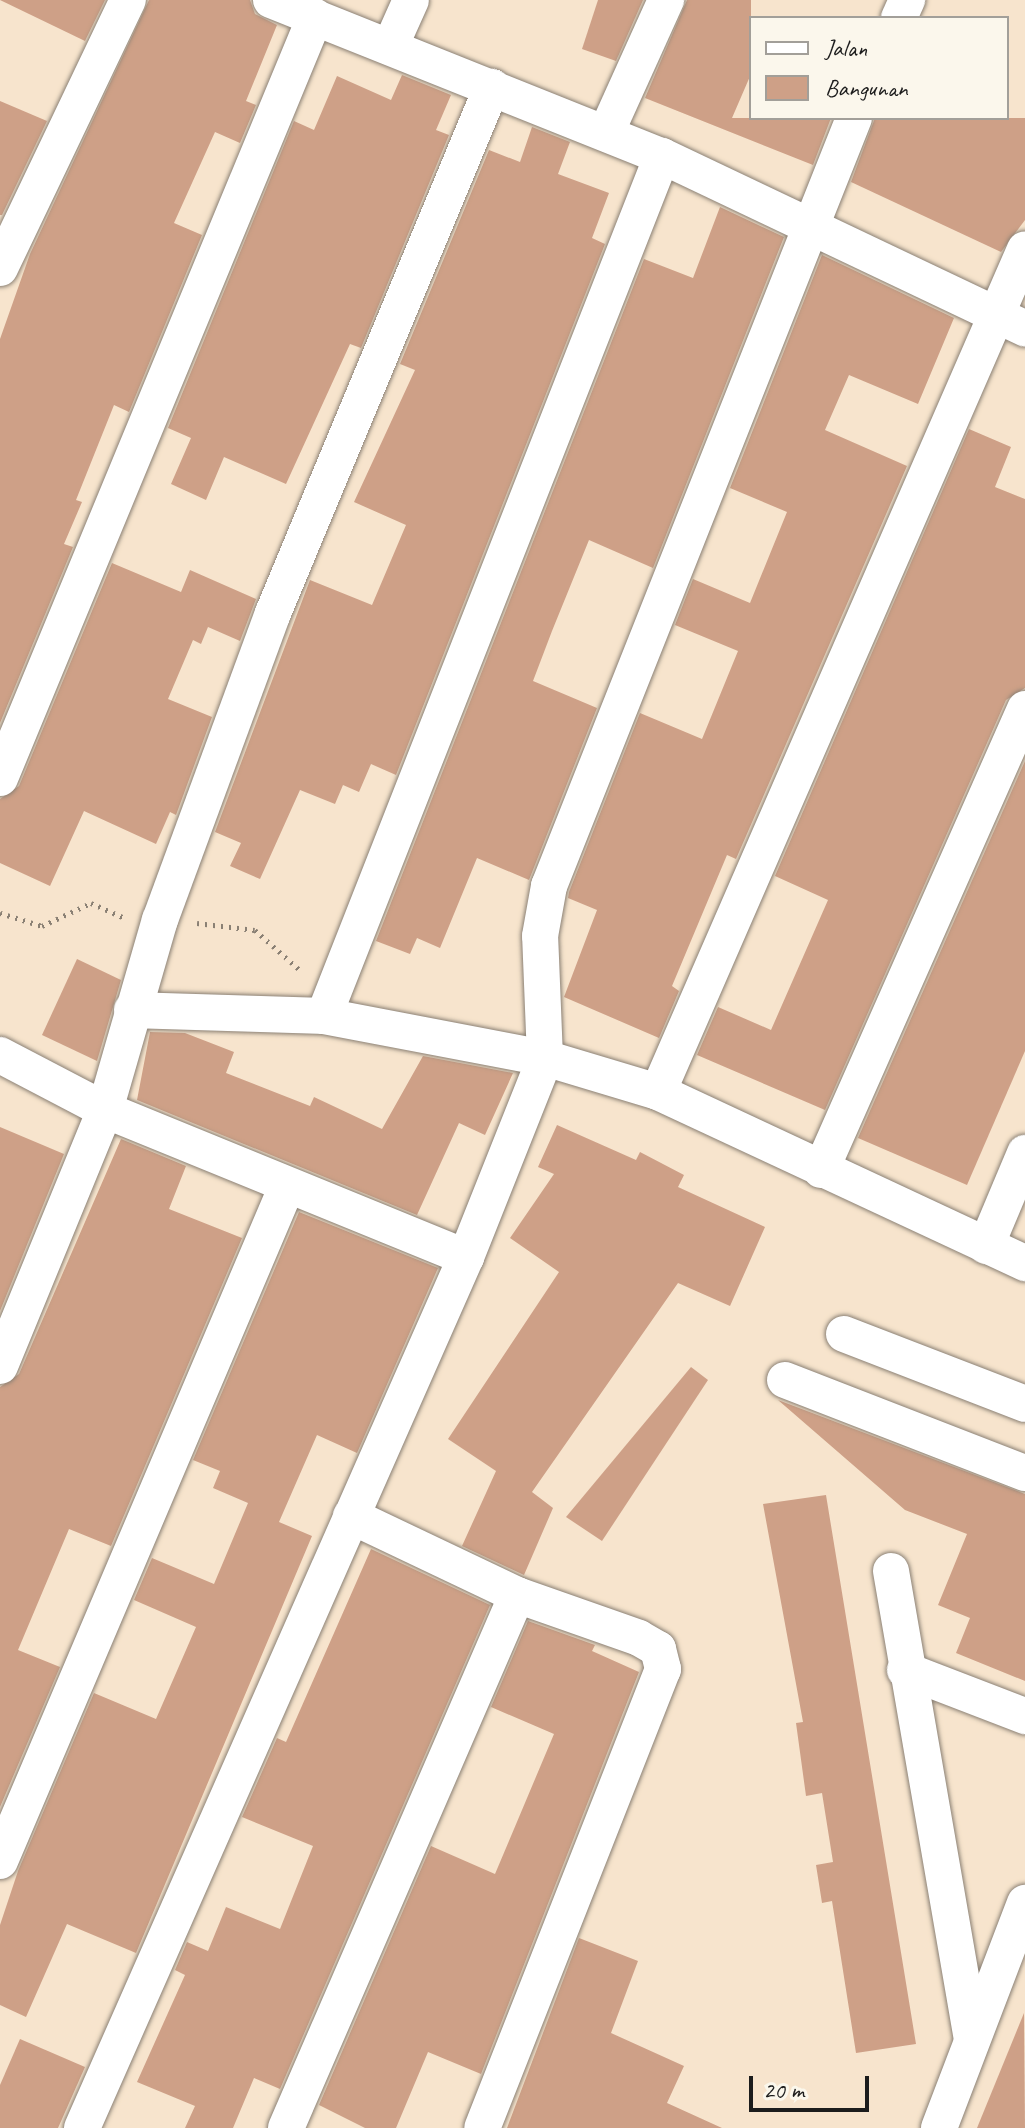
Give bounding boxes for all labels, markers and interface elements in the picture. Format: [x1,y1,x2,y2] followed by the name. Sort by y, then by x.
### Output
[749,16,1009,120] legend
[825,33,867,63] text: Jalan
[825,73,908,103] text: Bangunan
[753,2060,873,2110] scale bar
[763,2075,804,2105] text: 20 m

